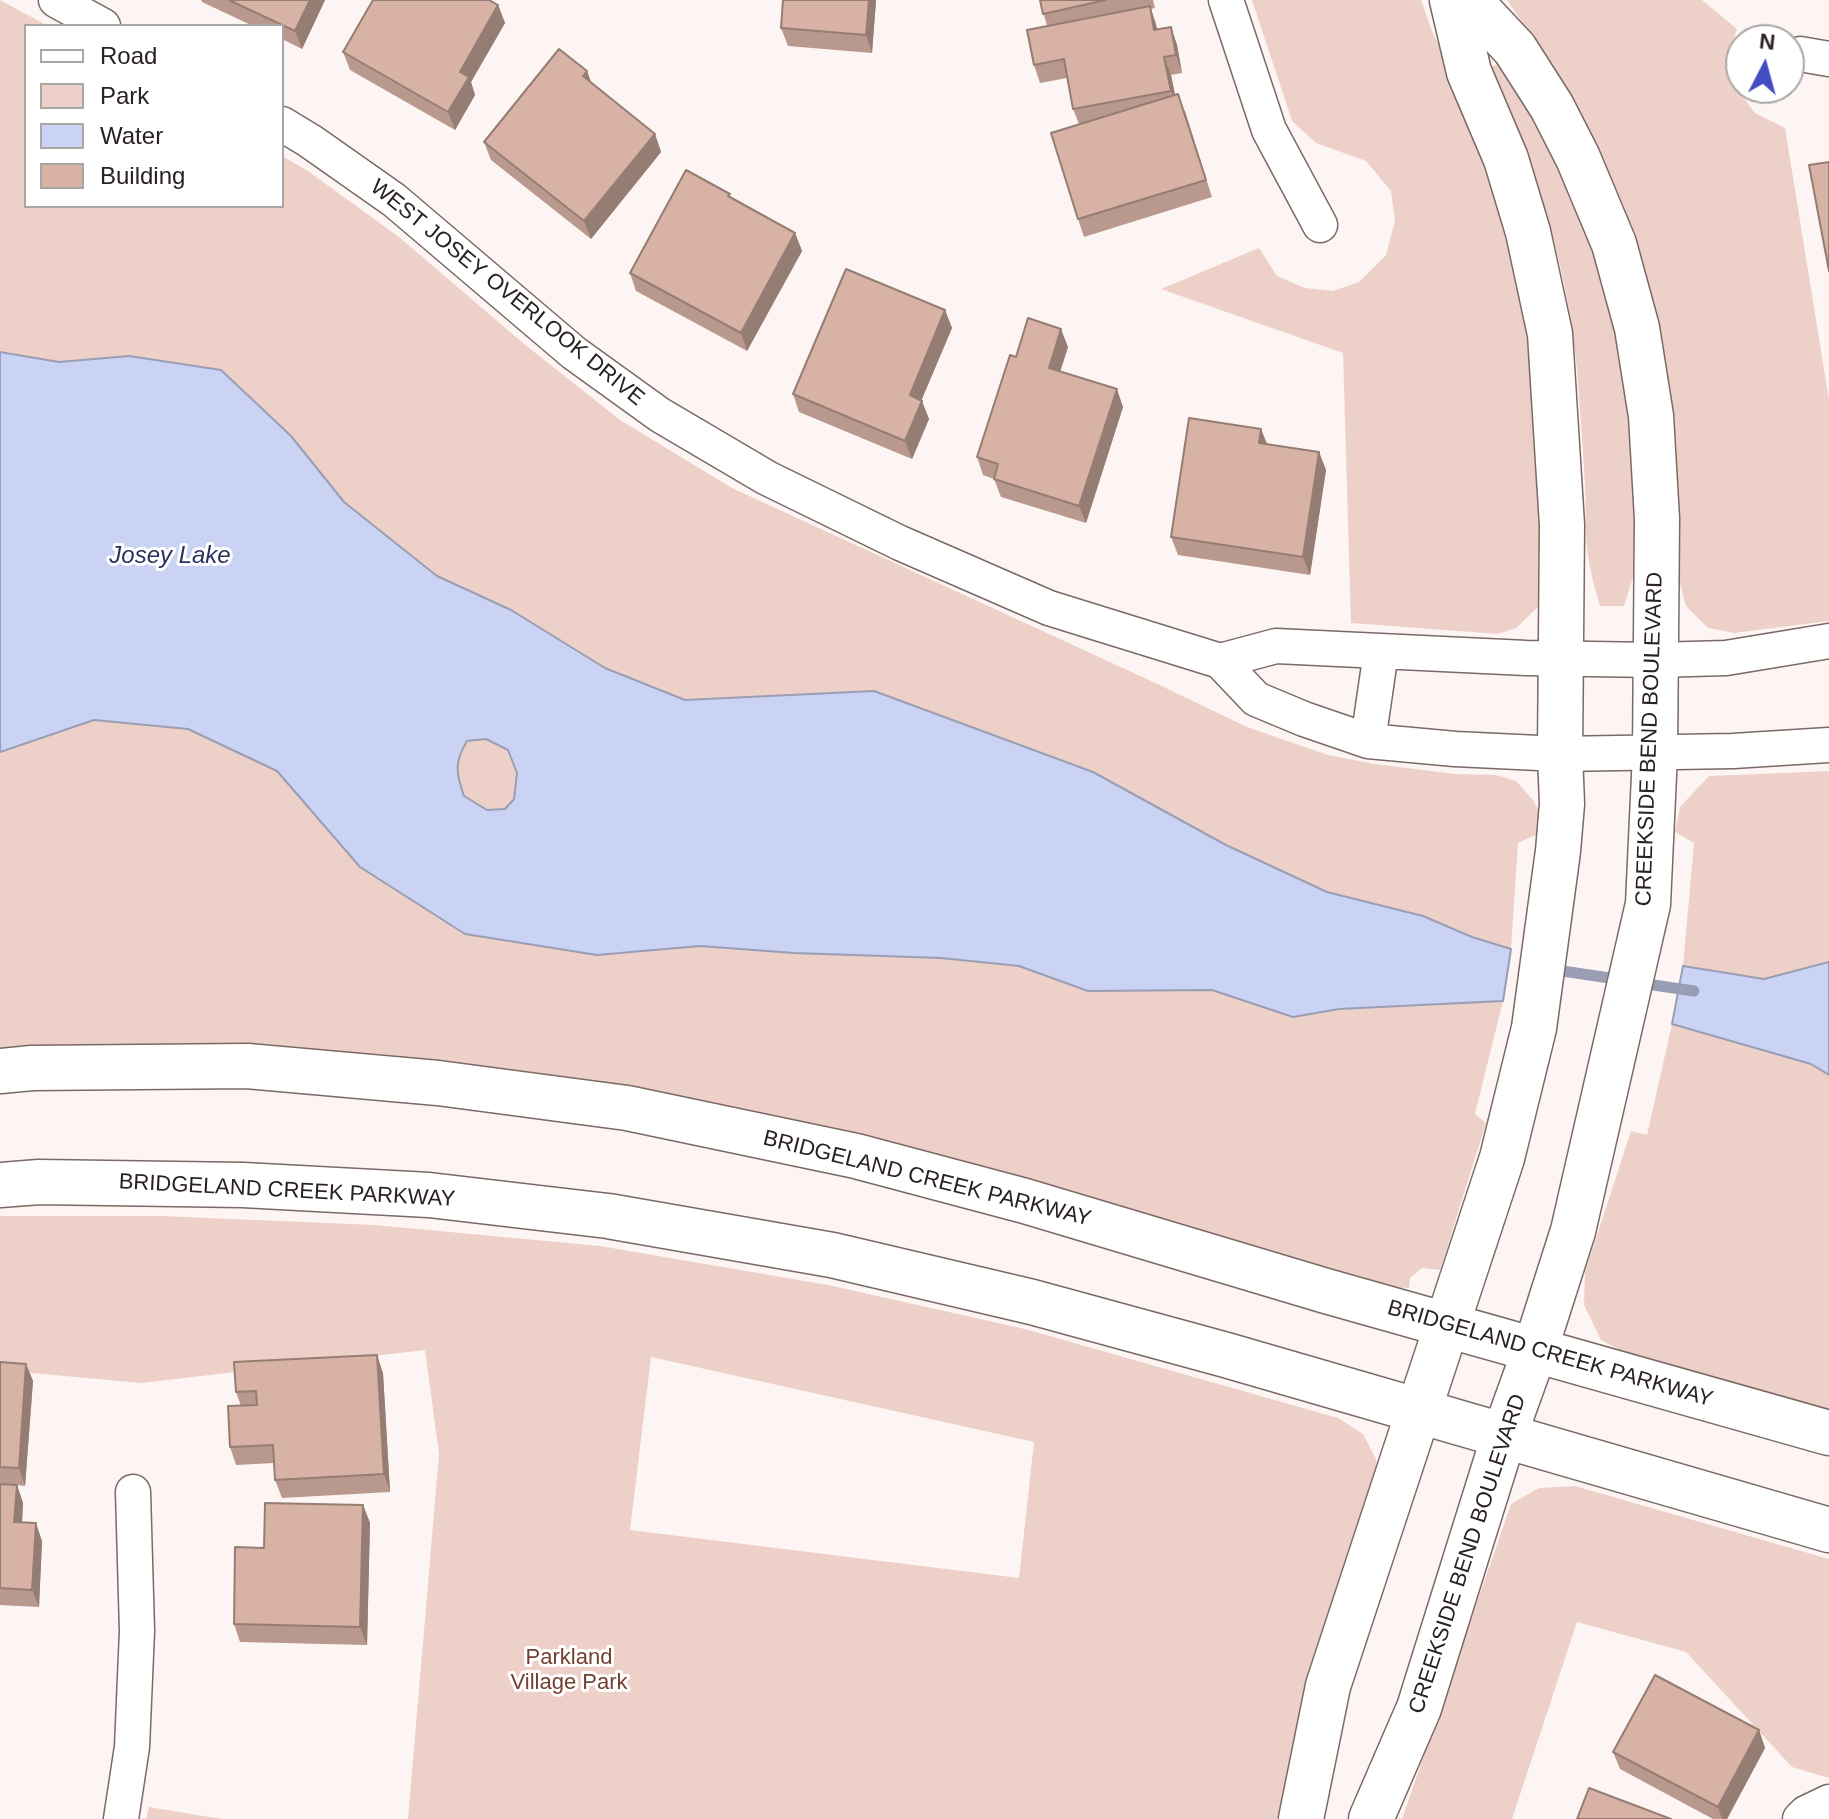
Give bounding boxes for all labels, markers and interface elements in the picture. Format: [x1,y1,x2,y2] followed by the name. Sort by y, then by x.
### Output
[24,24,284,208] legend
[1725,24,1805,104] north arrow
[1758,28,1777,55] text: N
[100,42,157,69] text: Road
[100,82,149,109] text: Park
[100,122,163,149] text: Water
[100,162,185,189] text: Building
[365,174,649,412] street label: WEST JOSEY OVERLOOK DRIVE
[109,542,231,570] water label: Josey Lake
[1631,571,1669,907] street label: CREEKSIDE BEND BOULEVARD
[760,1125,1094,1233] street label: BRIDGELAND CREEK PARKWAY
[118,1169,456,1213] street label: BRIDGELAND CREEK PARKWAY
[1384,1295,1716,1413] street label: BRIDGELAND CREEK PARKWAY
[1404,1391,1532,1717] street label: CREEKSIDE BEND BOULEVARD
[511,1645,627,1696] park label: Parkland Village Park

